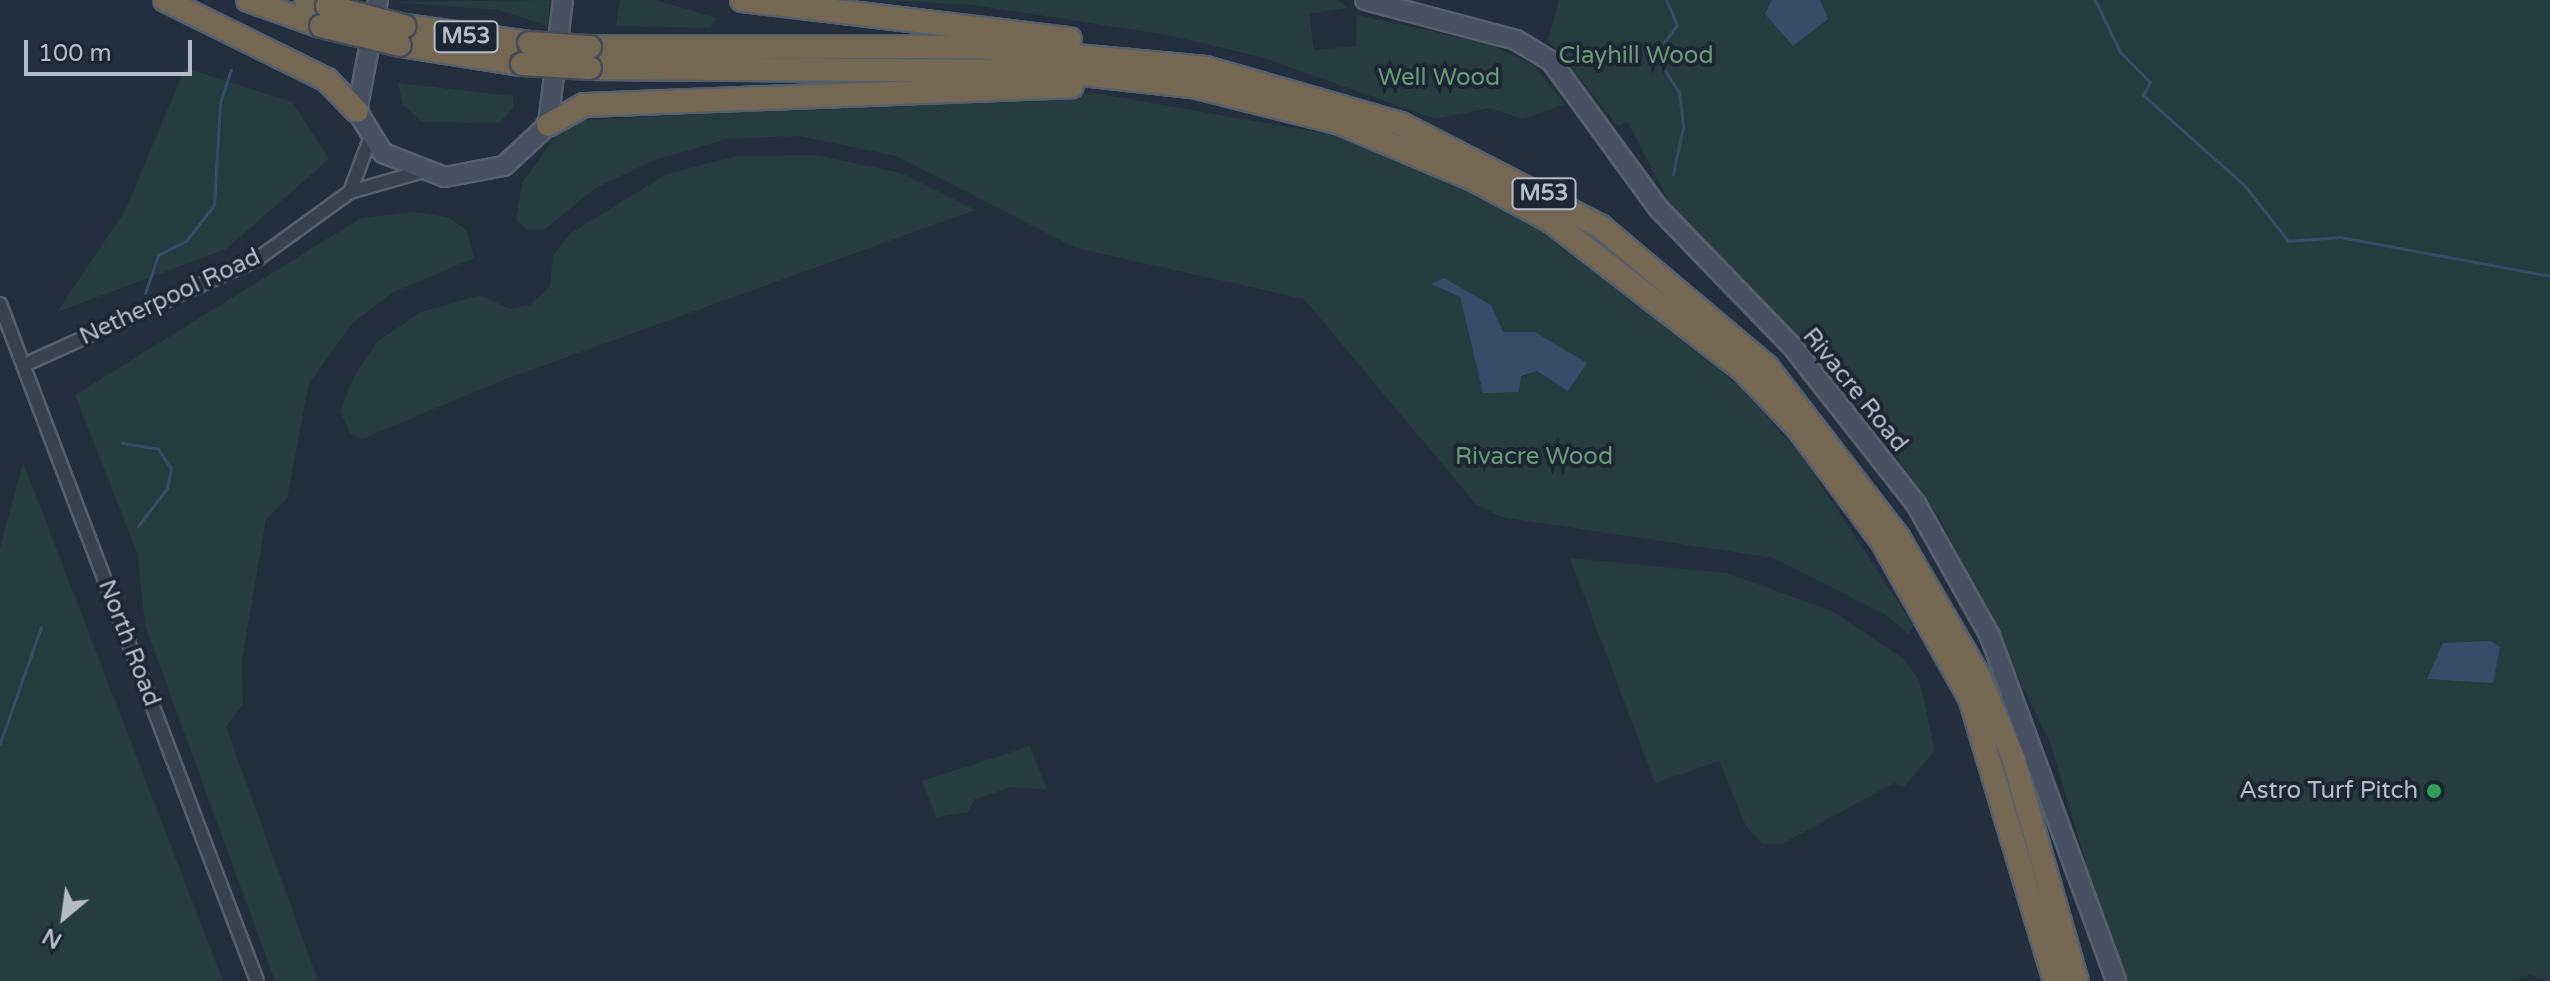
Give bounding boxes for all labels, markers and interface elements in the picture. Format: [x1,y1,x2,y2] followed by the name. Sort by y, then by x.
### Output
[432,19,500,55] road number: M53
[28,24,196,74] scale bar
[38,39,112,68] text: 100 m
[1558,42,1714,70] park label: Clayhill Wood
[1378,64,1500,92] park label: Well Wood
[1510,176,1578,212] road number: M53
[75,243,265,351] street label: Netherpool Road
[1796,322,1914,458] street label: Rivacre Road
[1455,443,1613,471] park label: Rivacre Wood
[92,576,166,710] street label: North Road
[2239,777,2418,805] place label: Astro Turf Pitch
[2425,782,2443,800] marker: Astro Turf Pitch
[24,877,104,957] north arrow
[38,922,66,954] text: N

